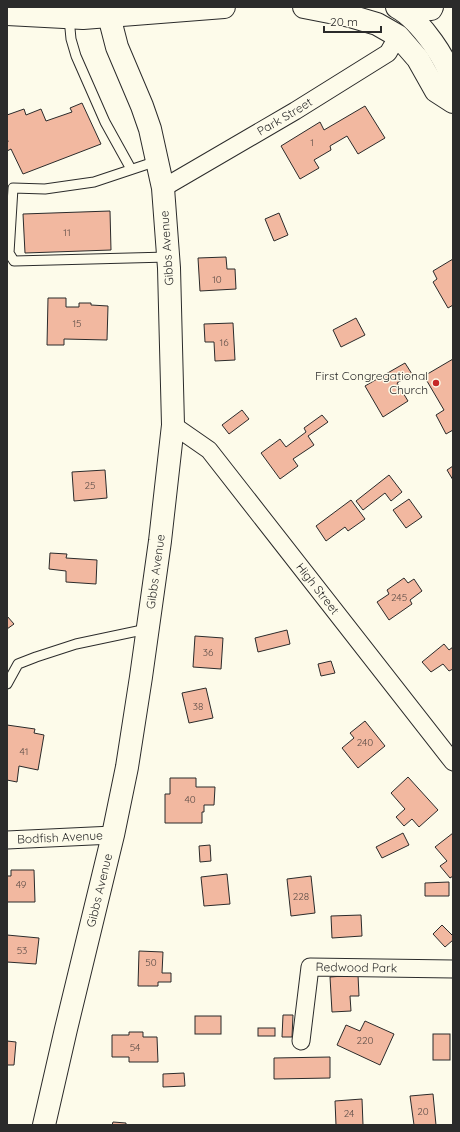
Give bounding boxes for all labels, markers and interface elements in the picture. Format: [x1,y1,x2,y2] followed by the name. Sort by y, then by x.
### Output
[324,8,381,34] scale bar
[330,14,358,29] text: 20 m
[254,94,315,139] street label: Park Street
[310,136,314,149] house number: 1
[156,210,177,286] street label: Gibbs Avenue
[63,226,71,239] house number: 11
[212,273,222,286] house number: 10
[72,317,82,330] house number: 15
[219,336,229,349] house number: 16
[315,368,428,397] place label: First Congregational Church
[431,378,441,388] marker: First Congregational Church
[85,479,96,492] house number: 25
[143,533,168,610] street label: Gibbs Avenue
[293,560,343,617] street label: High Street
[391,591,407,604] house number: 245
[203,646,214,659] house number: 36
[193,700,203,713] house number: 38
[357,736,373,749] house number: 240
[20,745,28,758] house number: 41
[184,793,196,806] house number: 40
[17,827,103,847] street label: Bodfish Avenue
[83,852,115,929] street label: Gibbs Avenue
[16,878,27,891] house number: 49
[293,890,309,903] house number: 228
[17,944,27,957] house number: 53
[145,956,157,969] house number: 50
[316,959,397,975] street label: Redwood Park
[356,1034,374,1047] house number: 220
[130,1041,140,1054] house number: 54
[417,1105,429,1118] house number: 20
[344,1107,354,1120] house number: 24

